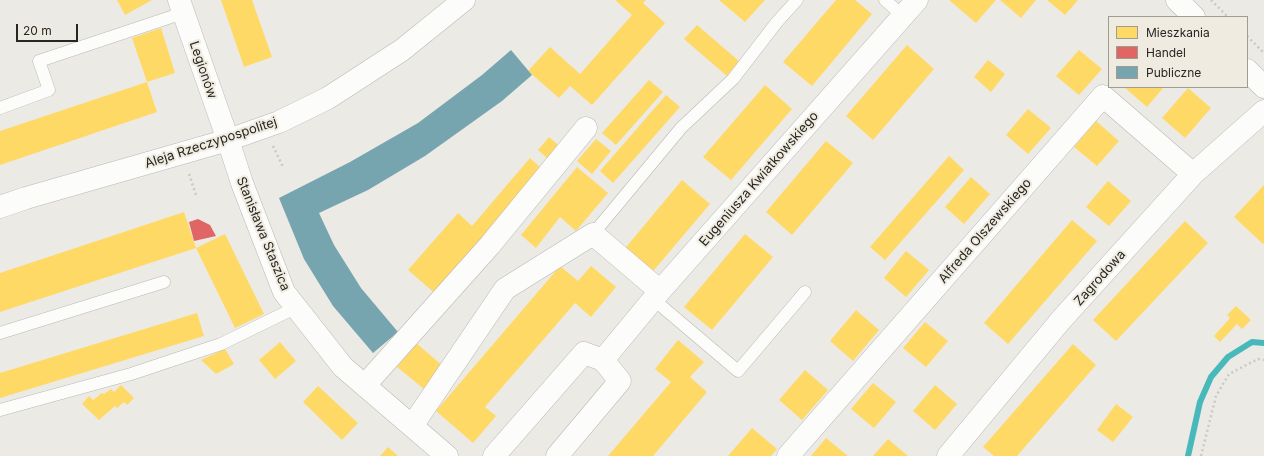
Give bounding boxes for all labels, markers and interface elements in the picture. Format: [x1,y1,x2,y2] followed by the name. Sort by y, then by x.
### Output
[18,16,80,42] scale bar
[1108,16,1248,88] legend
[23,23,52,38] text: 20 m
[1146,25,1210,40] text: Mieszkania
[186,39,220,101] street label: Legionów
[1146,45,1186,60] text: Handel
[1146,65,1201,80] text: Publiczne
[696,108,822,250] street label: Eugeniusza Kwiatkowskiego
[143,114,279,172] street label: Aleja Rzeczypospolitej
[233,175,293,293] street label: Stanisława Staszica
[935,175,1035,287] street label: Alfreda Olszewskiego
[1071,247,1129,309] street label: Zagrodowa

